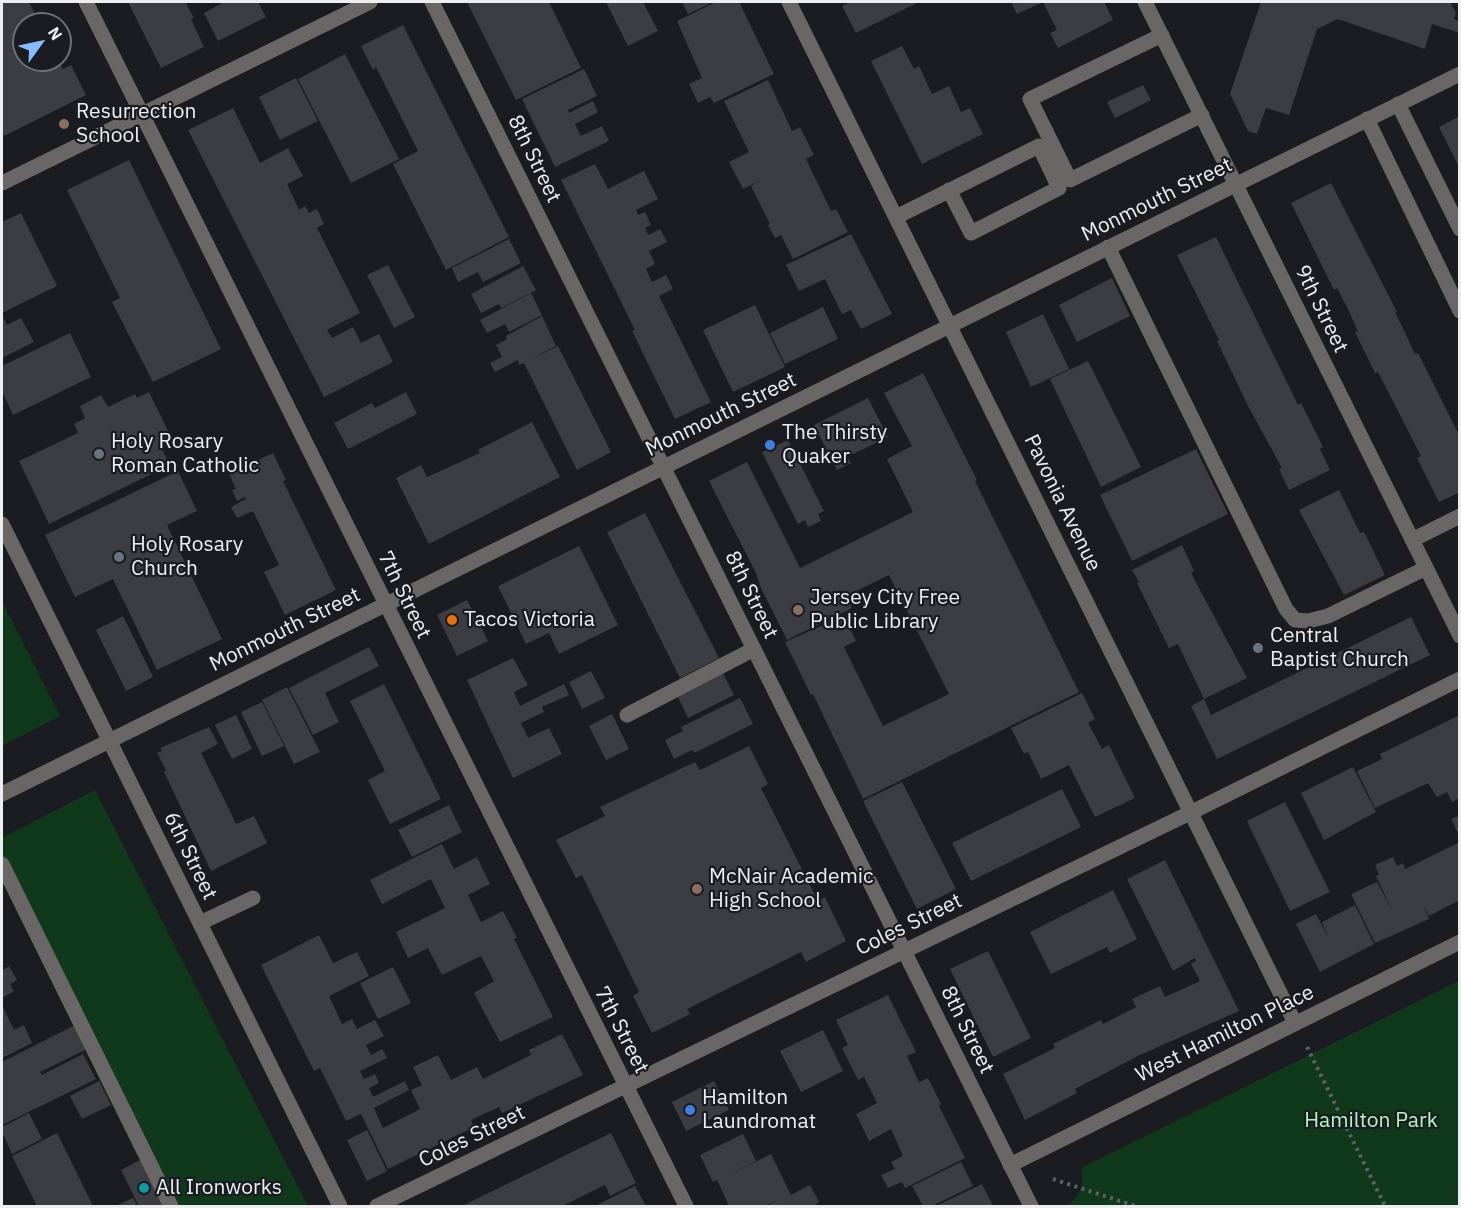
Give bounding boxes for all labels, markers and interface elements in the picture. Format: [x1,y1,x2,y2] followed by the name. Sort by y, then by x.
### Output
[12,12,72,72] north arrow
[44,23,67,44] text: N
[76,99,197,149] place label: Resurrection School
[502,111,566,207] street label: 8th Street
[57,117,71,131] marker: Resurrection School
[1077,153,1237,247] street label: Monmouth Street
[1289,261,1353,357] street label: 9th Street
[641,368,801,462] street label: Monmouth Street
[782,420,887,470] place label: The Thirsty Quaker
[111,429,259,479] place label: Holy Rosary Roman Catholic
[1018,431,1106,575] street label: Pavonia Avenue
[763,438,777,452] marker: The Thirsty Quaker
[92,447,106,461] marker: Holy Rosary Roman Catholic
[131,532,243,582] place label: Holy Rosary Church
[372,547,436,643] street label: 7th Street
[719,547,783,643] street label: 8th Street
[112,550,126,564] marker: Holy Rosary Church
[205,583,365,677] street label: Monmouth Street
[810,585,960,635] place label: Jersey City Free Public Library
[791,603,805,617] marker: Jersey City Free Public Library
[464,607,595,633] place label: Tacos Victoria
[445,613,459,627] marker: Tacos Victoria
[1270,623,1409,673] place label: Central Baptist Church
[1251,641,1265,655] marker: Central Baptist Church
[158,808,222,904] street label: 6th Street
[709,864,874,914] place label: McNair Academic High School
[690,882,704,896] marker: McNair Academic High School
[852,889,966,961] street label: Coles Street
[1132,980,1318,1088] street label: West Hamilton Place
[588,982,654,1078] street label: 7th Street
[935,982,999,1078] street label: 8th Street
[702,1085,816,1135] place label: Hamilton Laundromat
[415,1101,529,1173] street label: Coles Street
[683,1103,697,1117] marker: Hamilton Laundromat
[1304,1108,1438,1134] park label: Hamilton Park
[156,1175,282,1201] place label: All Ironworks
[137,1181,151,1195] marker: All Ironworks

